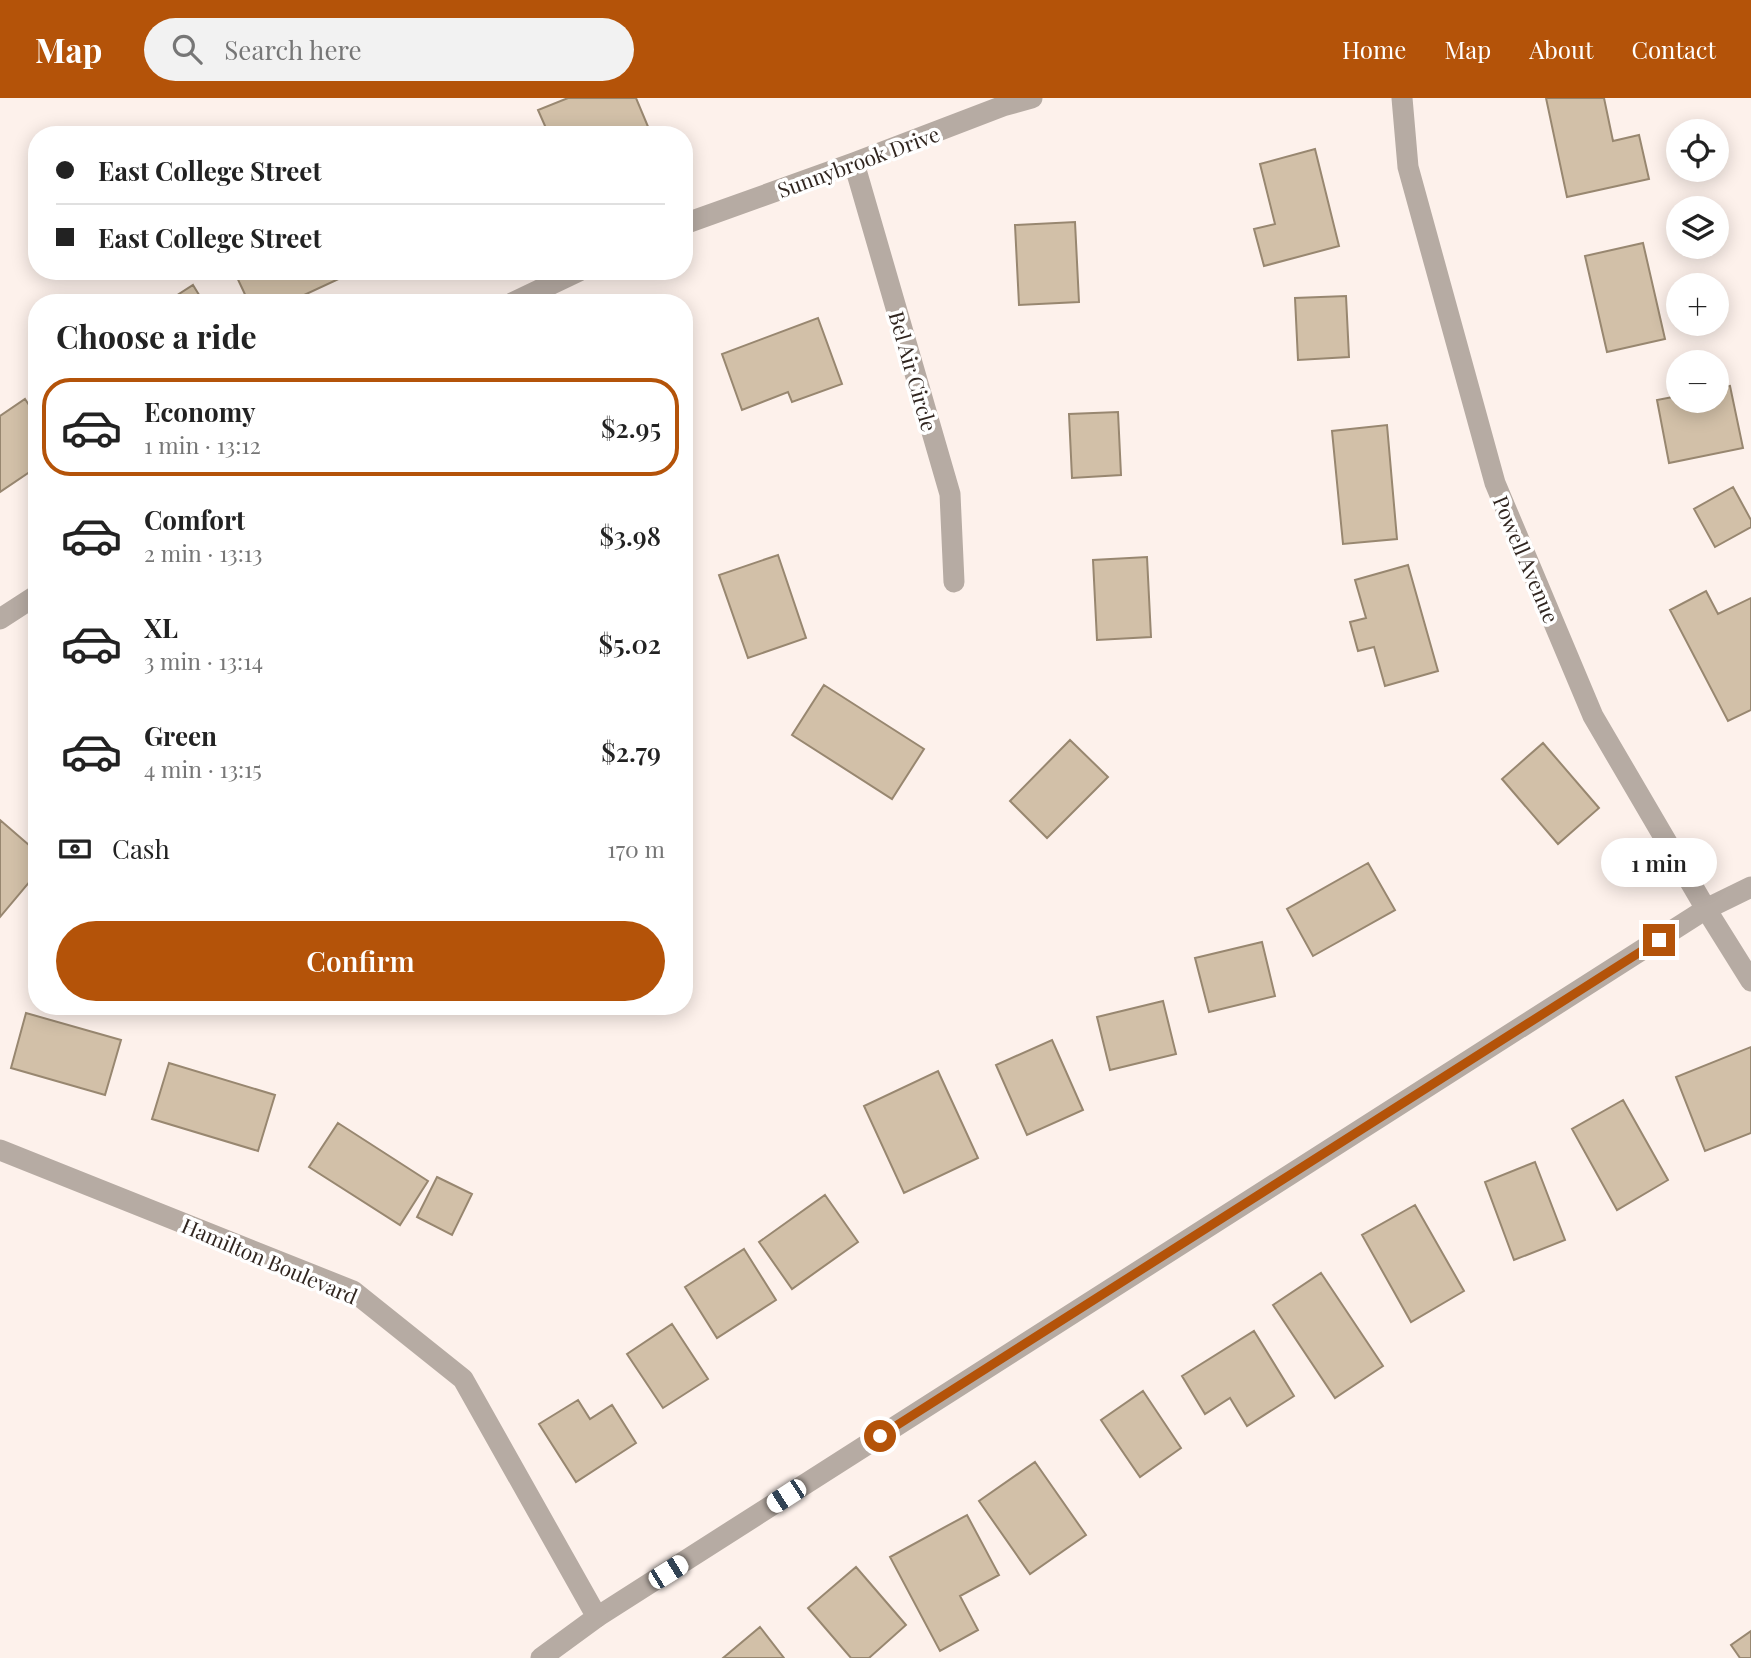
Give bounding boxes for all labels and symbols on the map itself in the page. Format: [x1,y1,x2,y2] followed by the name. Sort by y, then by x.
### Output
[773,119,943,203] street label: Sunnybrook Drive
[883,308,945,434] street label: Bel Air Circle
[1488,491,1566,627] street label: Powell Avenue
[1601,838,1717,888] callout: 1 min
[1643,924,1675,956] route end
[178,1210,362,1310] street label: Hamilton Boulevard
[864,1420,896,1452] route start
[763,1476,810,1516] car
[645,1552,692,1592] car

